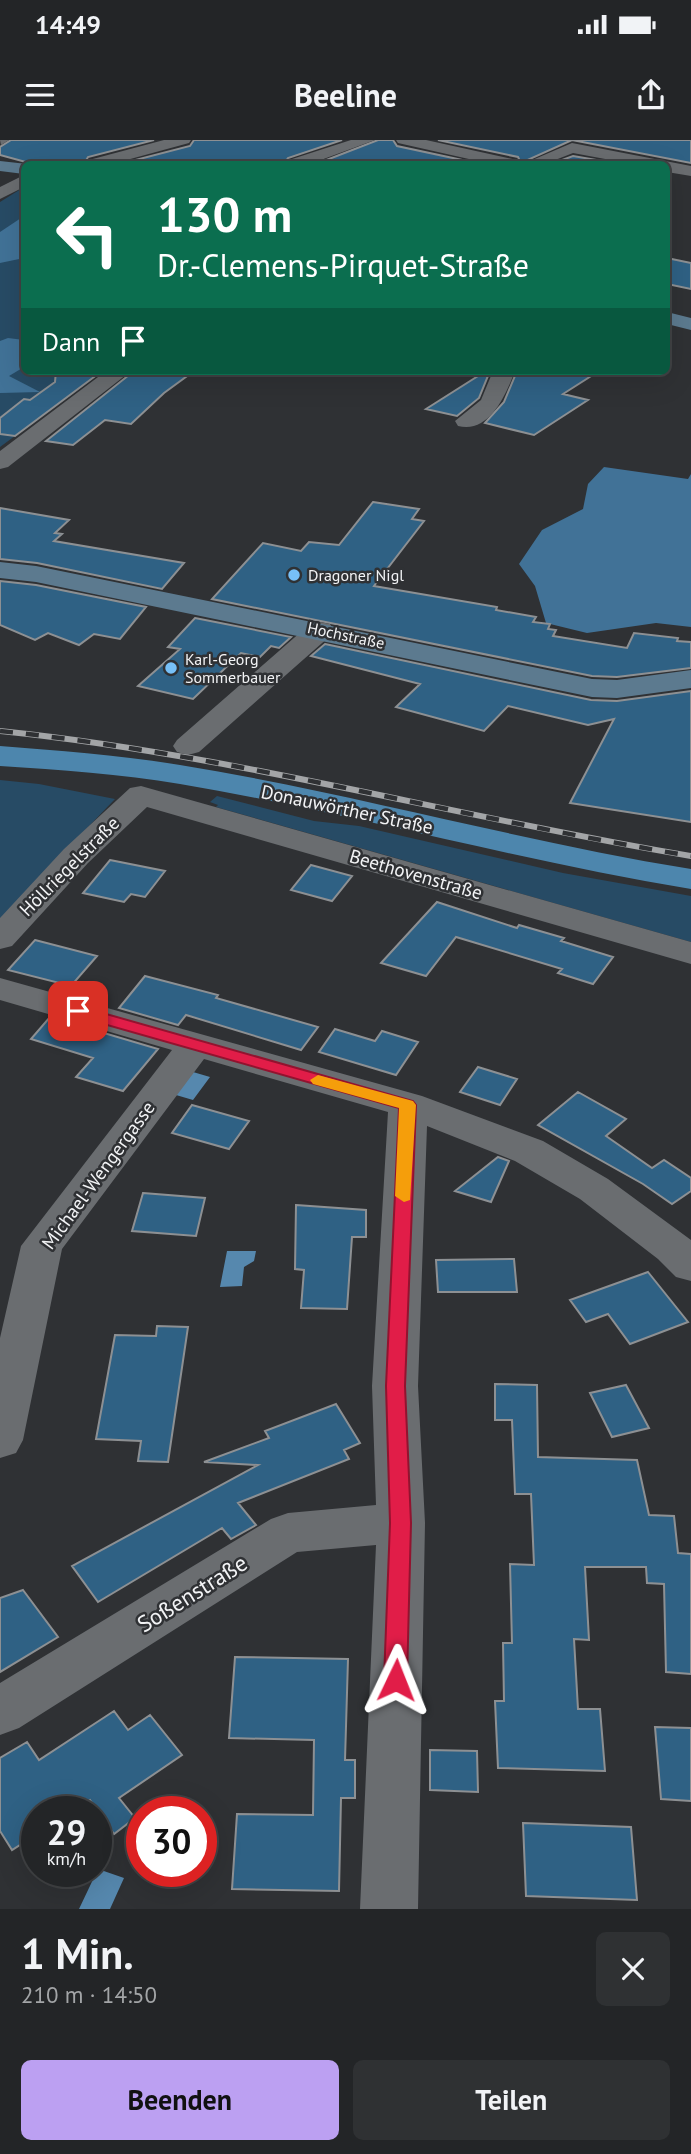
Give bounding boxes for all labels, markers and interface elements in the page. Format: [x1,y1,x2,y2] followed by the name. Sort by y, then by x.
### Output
[35,8,101,41] text: 14:49
[294,74,397,116] text: Beeline
[21,76,59,114] icon: menu
[632,76,670,114] icon: share
[157,182,292,246] text: 130 m
[42,189,133,280] icon: left
[157,244,529,286] text: Dr.-Clemens-Pirquet-Straße
[114,322,152,360] icon: arrive
[42,325,100,358] text: Dann
[308,565,404,585] place label: Dragoner Nigl
[286,567,302,583] marker: Dragoner Nigl
[306,617,386,653] street label: Hochstraße
[185,649,281,687] place label: Karl-Georg Sommerbauer
[163,660,179,676] marker: Karl-Georg Sommerbauer
[259,779,435,839] street label: Donauwörther Straße
[14,811,124,921] street label: Höllriegelstraße
[347,844,485,904] street label: Beethovenstraße
[48,981,108,1041] pin
[59,992,97,1030] icon: arrive
[36,1096,160,1254] street label: Michael-Wengergasse
[132,1548,252,1638] street label: Soßenstraße
[359,1643,433,1717] position arrow
[126,1796,217,1887] speed limit sign: 30
[47,1809,86,1855] text: 29
[47,1847,86,1870] text: km/h
[21,1926,134,1981] text: 1 Min.
[596,1932,670,2006] button: close
[21,1980,157,2009] text: 210 m · 14:50
[21,2060,339,2140] button: Beenden
[353,2060,670,2140] button: Teilen

